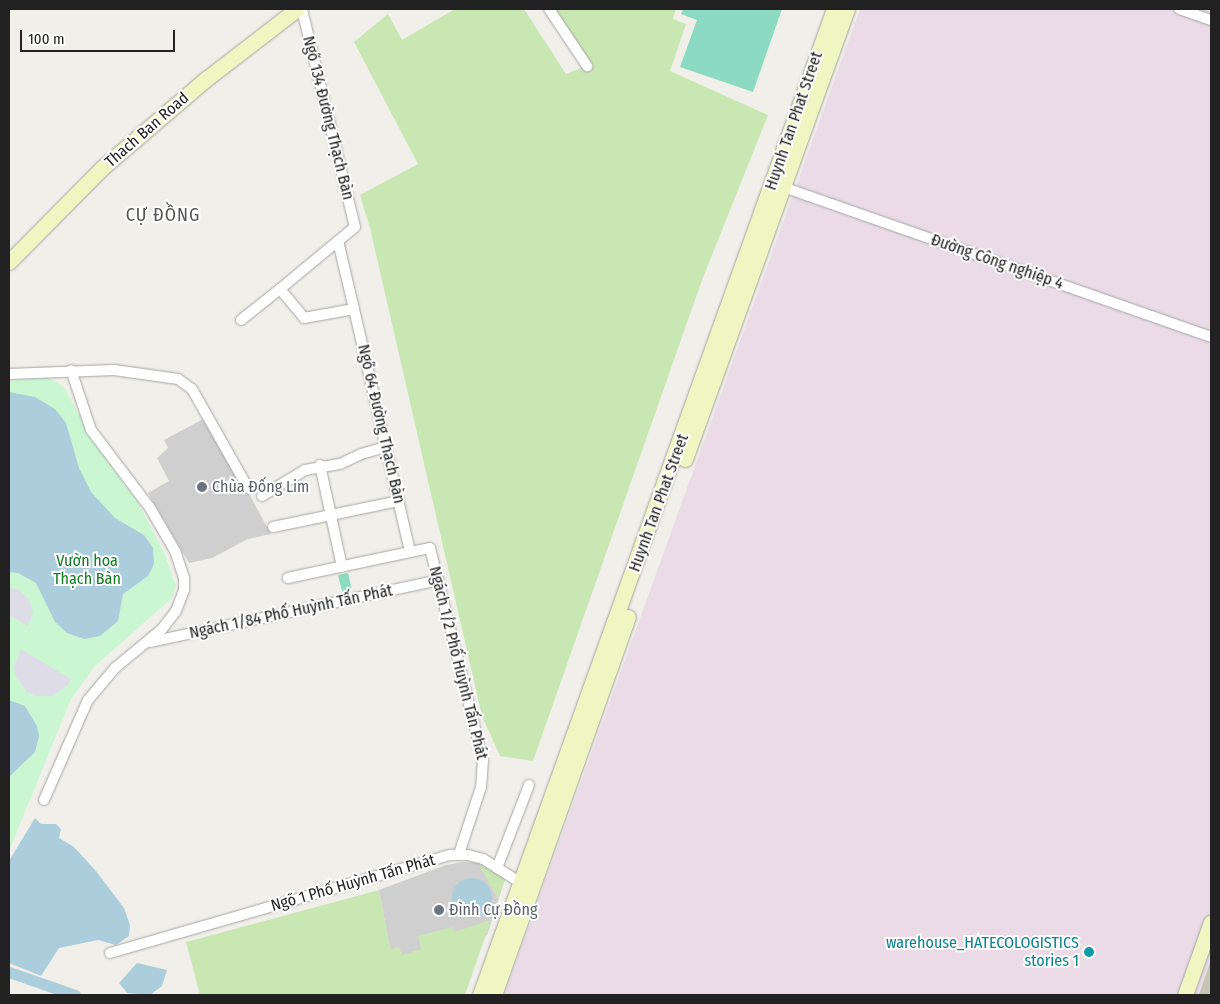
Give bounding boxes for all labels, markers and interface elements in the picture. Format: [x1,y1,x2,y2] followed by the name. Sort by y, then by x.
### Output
[22,20,178,52] scale bar
[28,30,65,48] text: 100 m
[298,34,358,202] street label: Ngõ 134 Đường Thạch Bàn
[761,49,827,193] street label: Huynh Tan Phat Street
[101,88,193,172] street label: Thach Ban Road
[125,204,201,226] district label: CỰ ĐỒNG
[928,230,1066,294] street label: Đường Công nghiệp 4
[353,343,409,505] street label: Ngõ 64 Đường Thạch Bàn
[625,432,693,574] street label: Huynh Tan Phat Street
[212,477,309,497] place label: Chùa Đống Lim
[196,481,208,493] marker: Chùa Đống Lim
[53,551,121,589] park label: Vườn hoa Thạch Bàn
[425,564,491,762] street label: Ngách 1/2 Phố Huỳnh Tấn Phát
[188,581,394,643] street label: Ngách 1/84 Phố Huỳnh Tấn Phát
[269,850,437,916] street label: Ngõ 1 Phố Huỳnh Tấn Phát
[449,900,537,920] place label: Đình Cự Đồng
[433,904,445,916] marker: Đình Cự Đồng
[886,933,1079,971] place label: warehouse_HATECOLOGISTICS stories 1
[1083,946,1095,958] marker: warehouse_HATECOLOGISTICS stories 1

